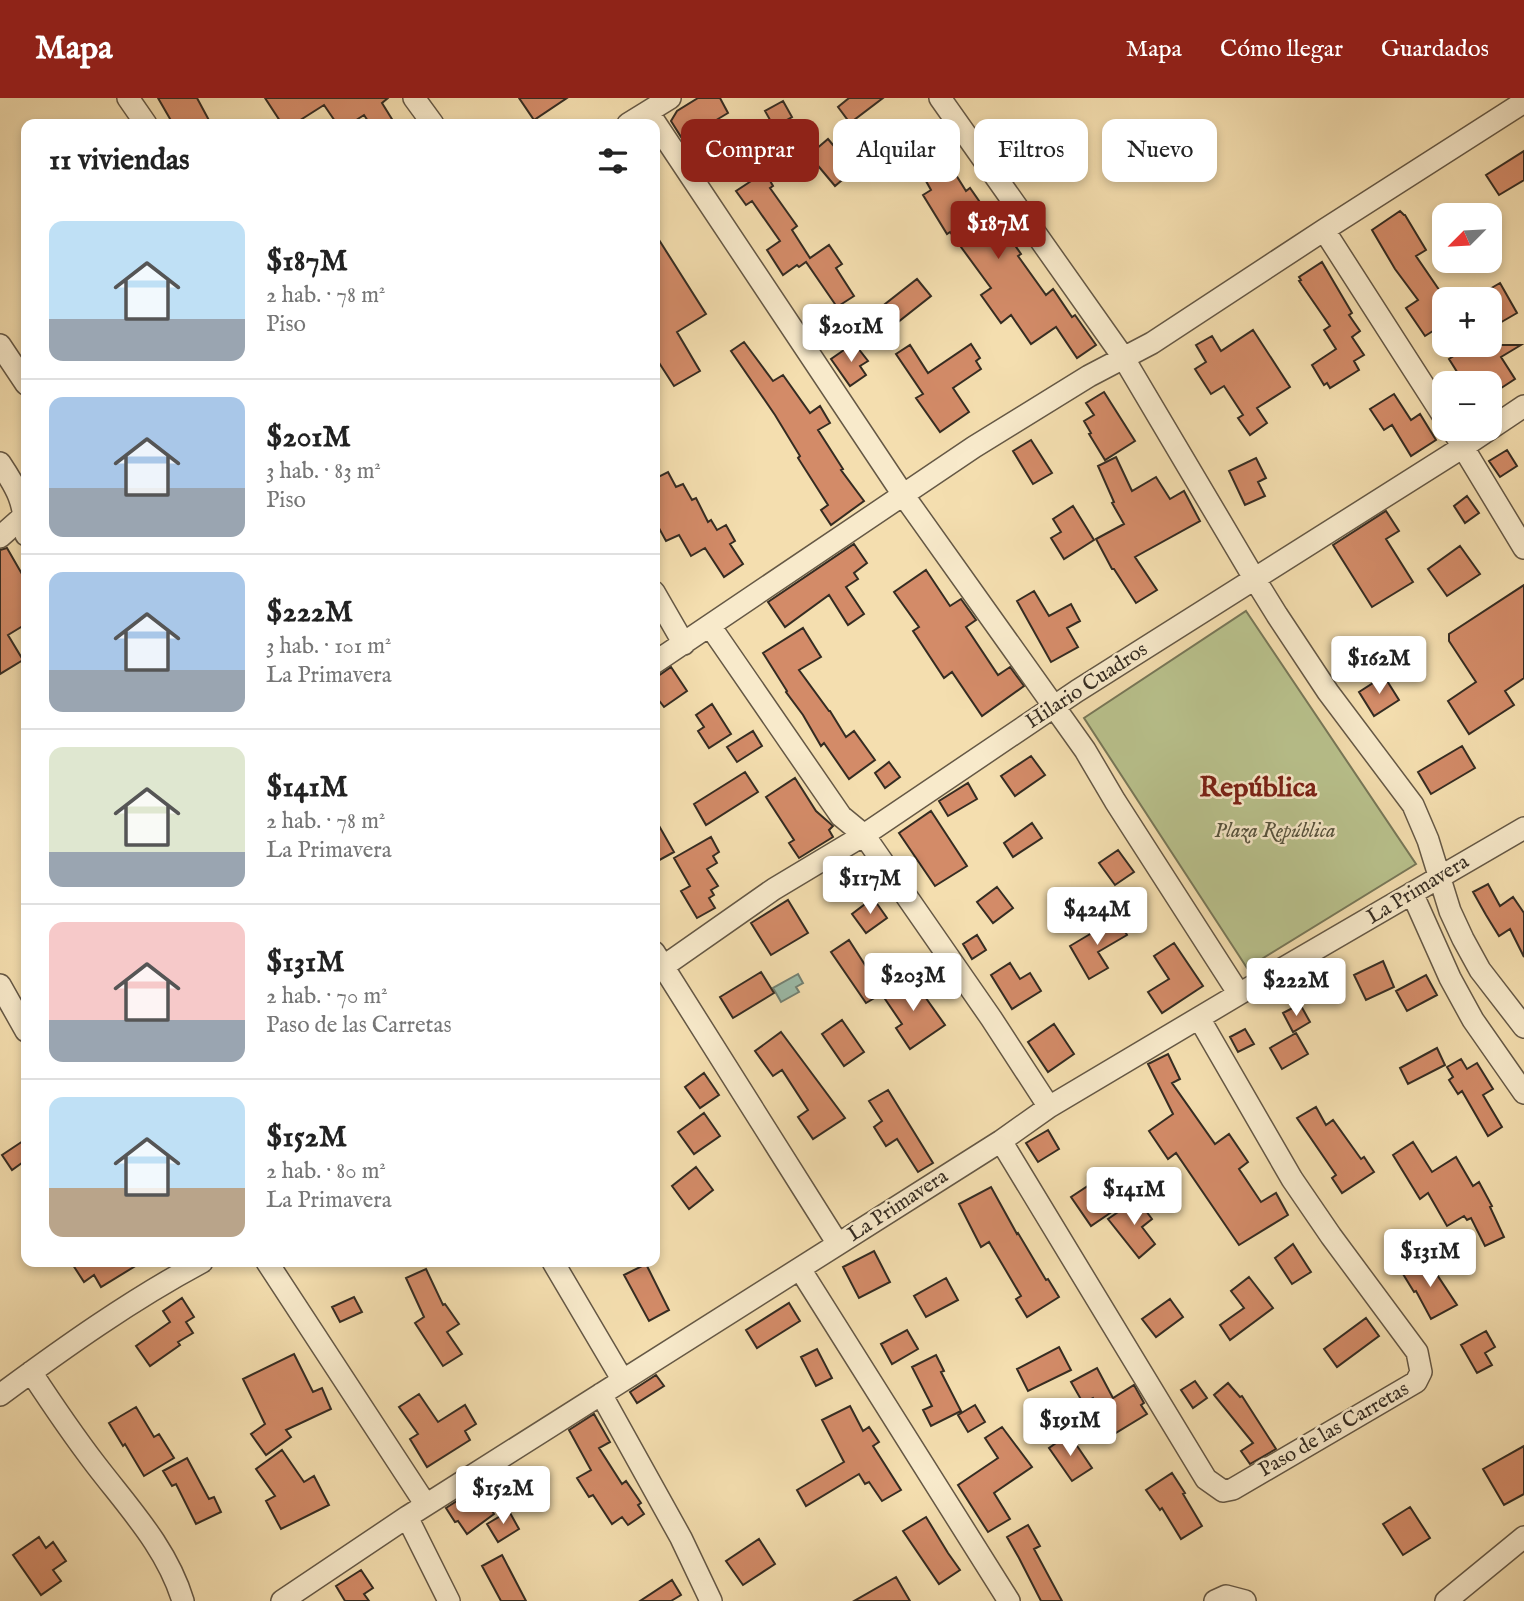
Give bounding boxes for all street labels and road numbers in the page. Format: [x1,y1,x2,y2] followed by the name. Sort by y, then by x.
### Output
[1021,636,1153,736] street label: Hilario Cuadros
[1362,848,1475,931] street label: La Primavera
[843,1163,954,1249] street label: La Primavera
[1254,1376,1414,1484] street label: Paso de las Carretas

